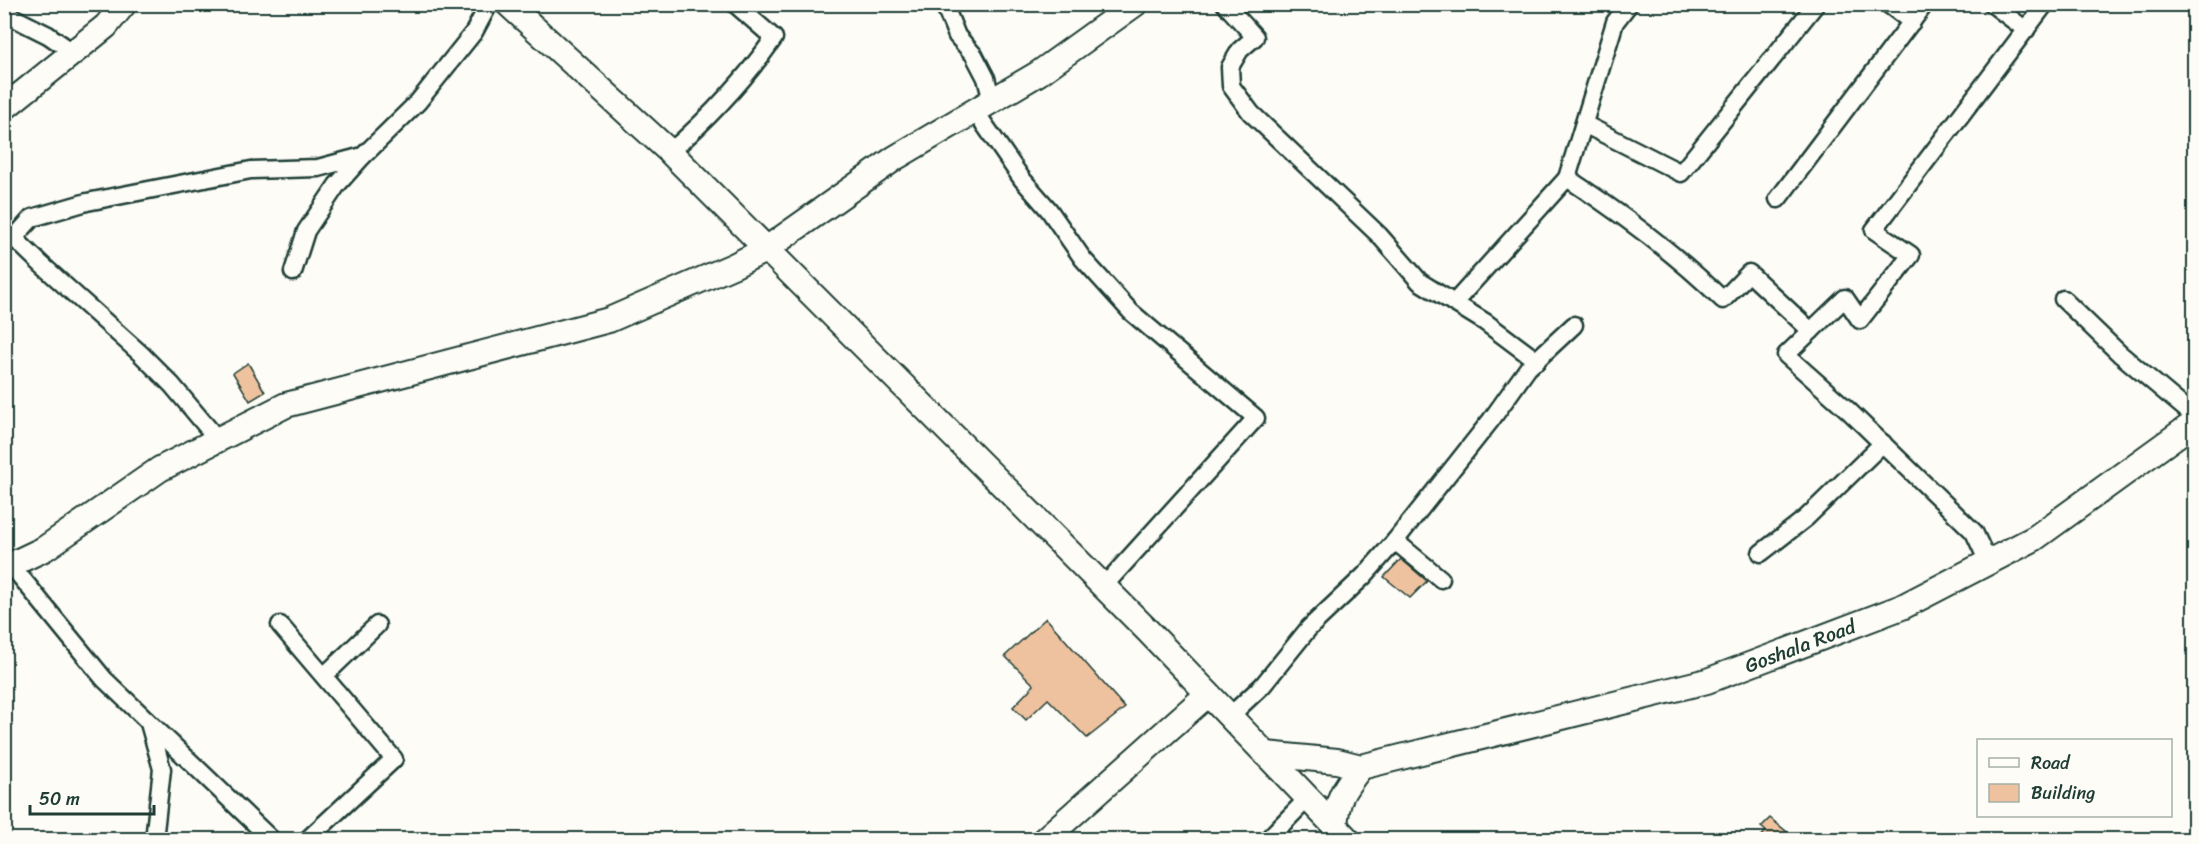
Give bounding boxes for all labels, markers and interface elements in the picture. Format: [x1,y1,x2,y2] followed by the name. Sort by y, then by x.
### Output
[1739,608,1862,683] street label: Goshala Road
[1977,739,2172,817] legend
[2031,747,2071,779] text: Road
[2031,777,2095,809] text: Building
[30,778,154,816] scale bar
[39,783,80,815] text: 50 m

